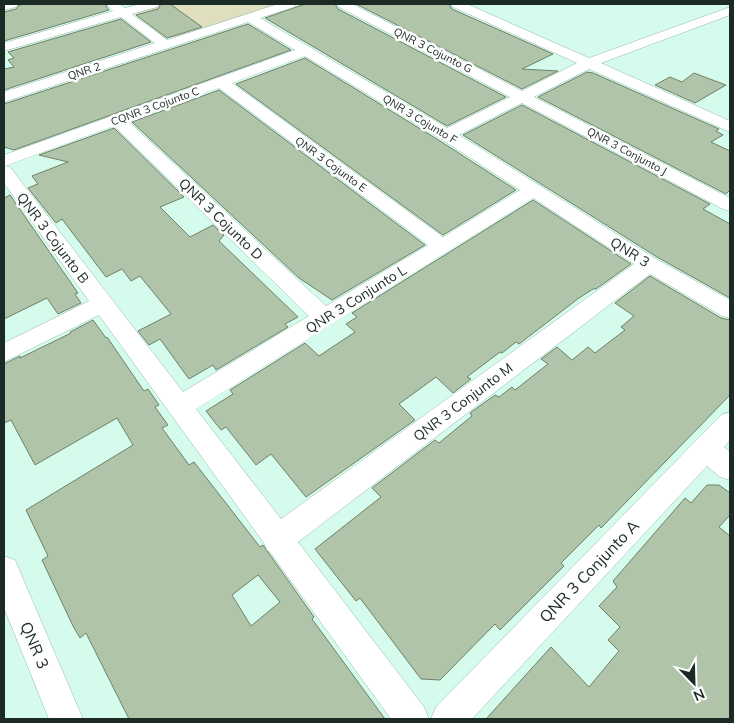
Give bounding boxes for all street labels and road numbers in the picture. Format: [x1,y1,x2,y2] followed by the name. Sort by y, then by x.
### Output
[391,24,475,76] street label: QNR 3 Cojunto G
[66,59,103,83] street label: QNR 2
[109,83,201,129] street label: CQNR 3 Cojunto C
[380,91,460,147] street label: QNR 3 Cojunto F
[585,124,669,178] street label: QNR 3 Conjunto J
[293,133,369,195] street label: QNR 3 Cojunto E
[175,174,267,264] street label: QNR 3 Cojunto D
[13,189,93,287] street label: QNR 3 Cojunto B
[607,233,653,271] street label: QNR 3
[302,261,410,337] street label: QNR 3 Conjunto L
[410,359,516,445] street label: QNR 3 Conjunto M
[535,515,643,627] street label: QNR 3 Conjunto A
[16,618,54,672] street label: QNR 3

